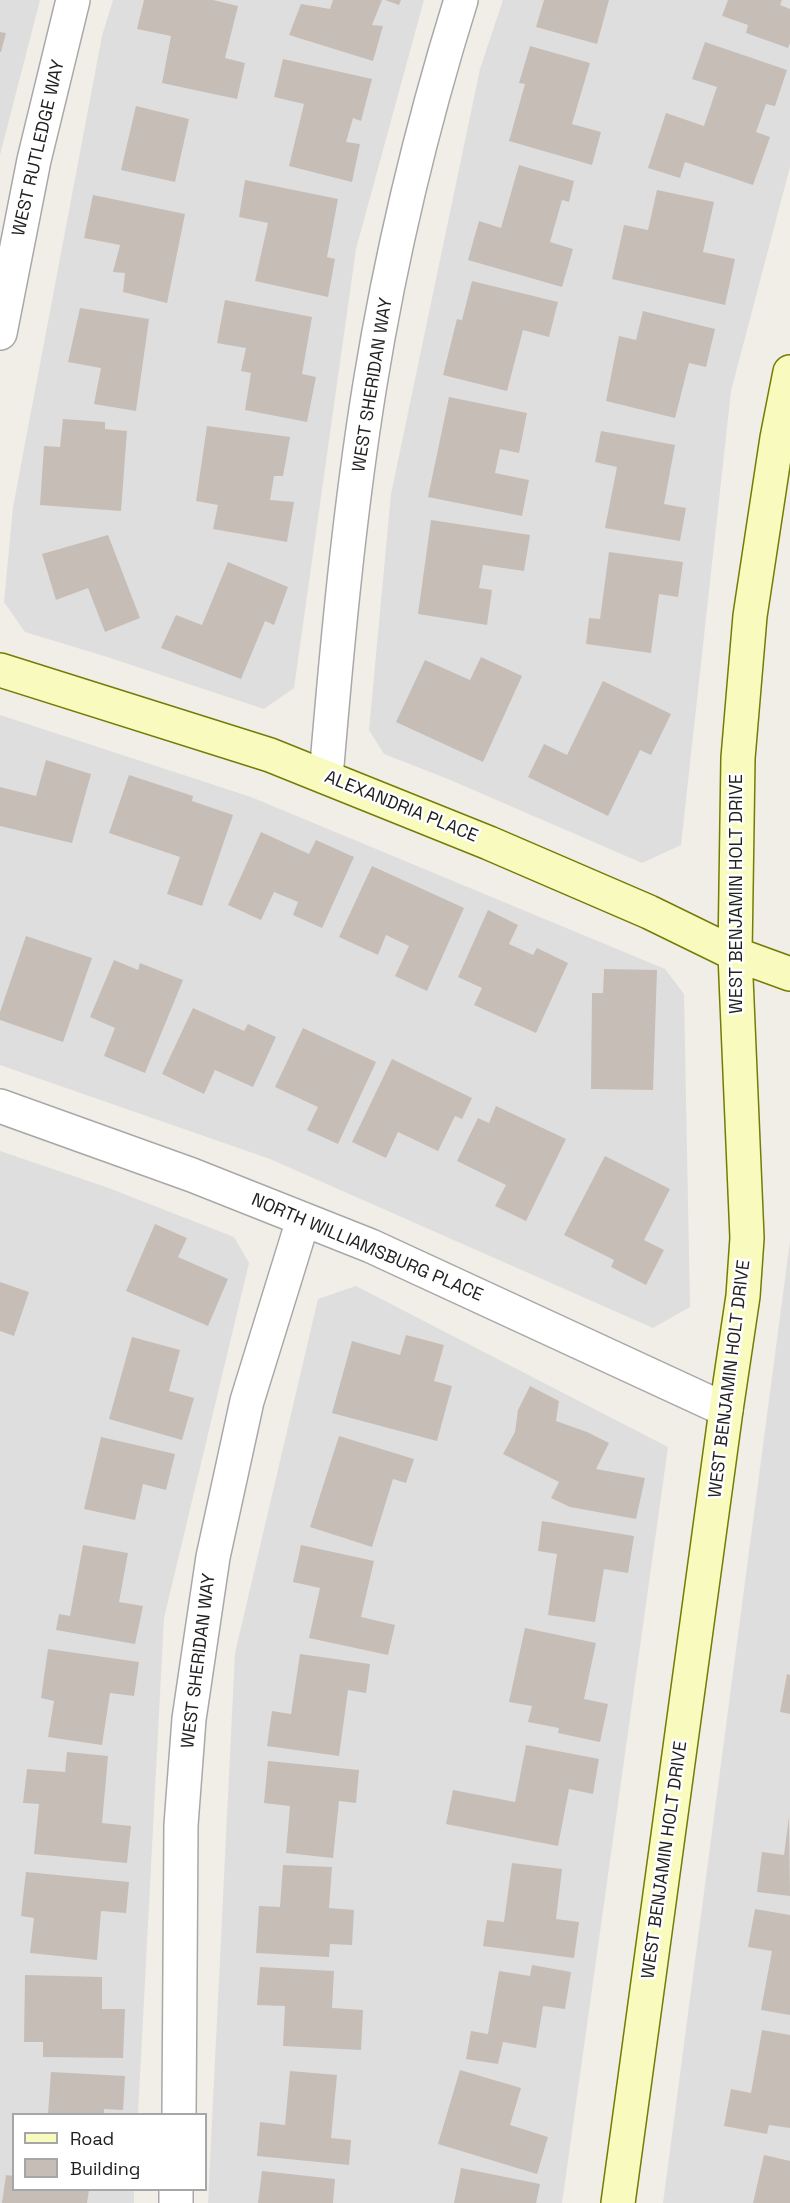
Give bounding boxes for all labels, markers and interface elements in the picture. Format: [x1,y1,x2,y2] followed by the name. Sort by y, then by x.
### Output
[8,58,70,238] street label: WEST RUTLEDGE WAY
[349,296,397,474] street label: WEST SHERIDAN WAY
[321,766,481,848] street label: ALEXANDRIA PLACE
[726,774,748,1014] street label: WEST BENJAMIN HOLT DRIVE
[248,1189,486,1307] street label: NORTH WILLIAMSBURG PLACE
[705,1259,755,1499] street label: WEST BENJAMIN HOLT DRIVE
[178,1572,220,1750] street label: WEST SHERIDAN WAY
[638,1740,692,1980] street label: WEST BENJAMIN HOLT DRIVE
[12,2113,207,2191] legend
[70,2127,114,2150] text: Road
[70,2157,140,2180] text: Building

